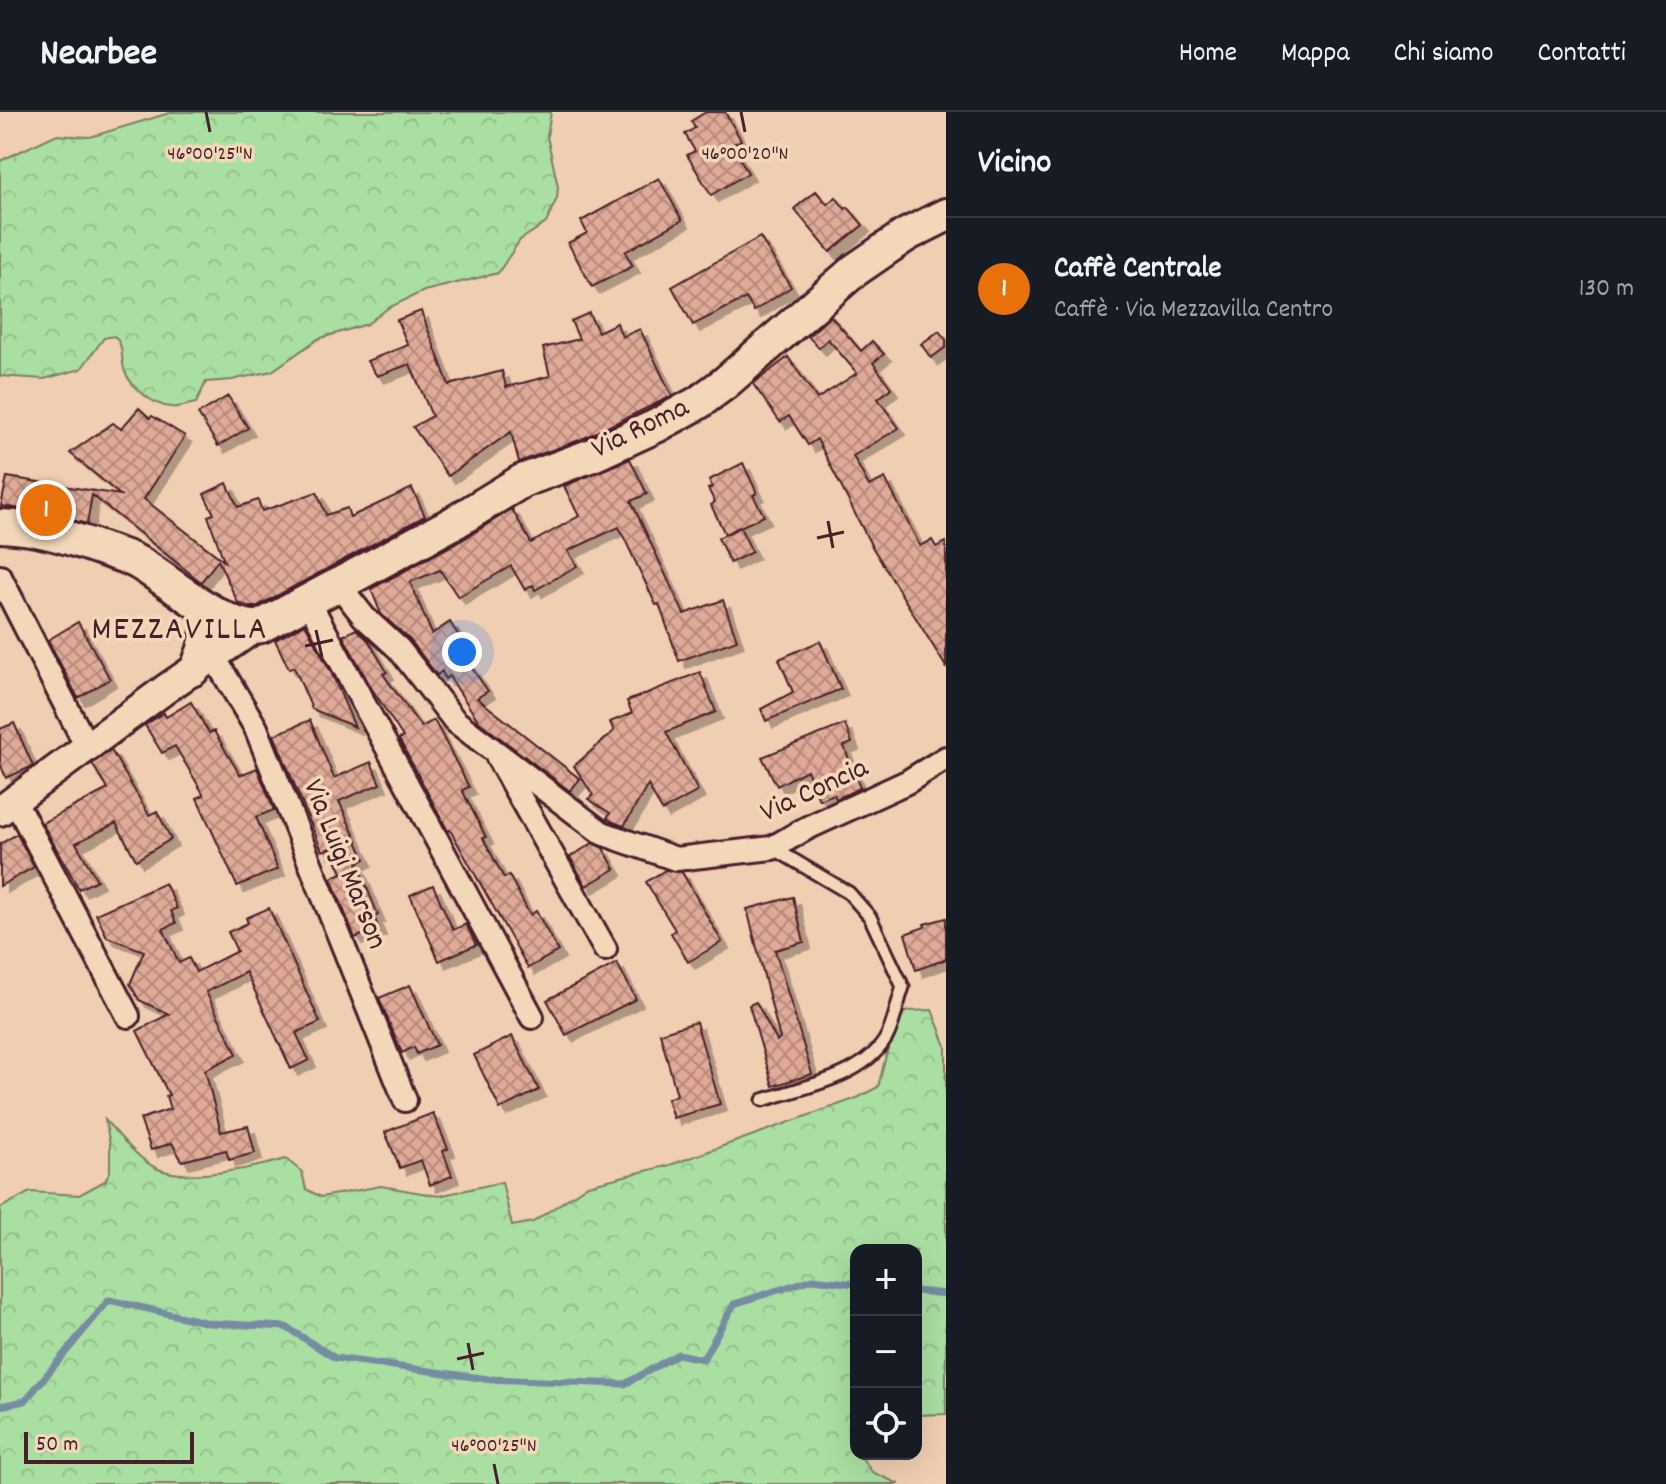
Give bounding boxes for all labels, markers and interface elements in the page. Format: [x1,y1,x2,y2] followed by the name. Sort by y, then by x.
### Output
[40,28,157,83] text: Nearbee
[1179,35,1237,75] text: Home
[1281,35,1350,75] text: Mappa
[1394,35,1494,75] text: Chi siamo
[1538,35,1626,75] text: Contatti
[978,140,1051,189] text: Vicino
[167,141,253,169] text: 46°00'25"N
[702,141,788,169] text: 46°00'20"N
[1054,249,1222,292] text: Caffè Centrale
[1001,271,1007,308] text: 1
[1579,271,1634,308] text: 130 m
[1054,292,1333,329] text: Caffè · Via Mezzavilla Centro
[585,388,698,472] street label: Via Roma
[20,480,72,540] pin: 1
[91,607,269,656] district label: MEZZAVILLA
[442,632,482,672] your location
[754,748,877,836] street label: Via Concia
[289,774,397,956] street label: Via Luigi Marson
[850,1244,922,1460] map controls
[850,1244,922,1316] button: +
[850,1316,922,1388] button: −
[850,1388,922,1460] button: locate
[24,1428,194,1464] scale bar
[36,1430,78,1461] text: 50 m
[451,1433,537,1461] text: 46°00'25"N

